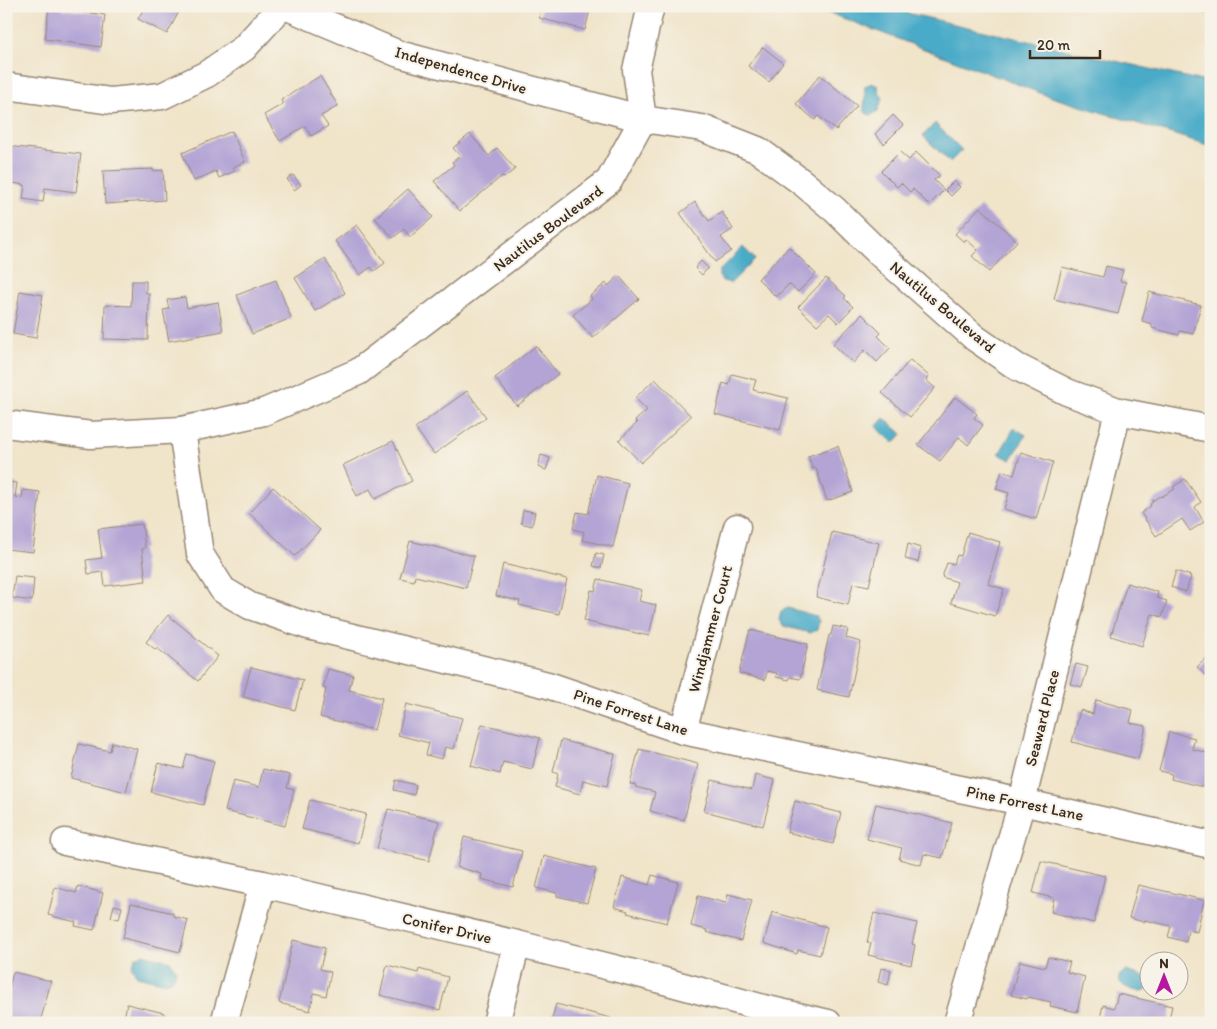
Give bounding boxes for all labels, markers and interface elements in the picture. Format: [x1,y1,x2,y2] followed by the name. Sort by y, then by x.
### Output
[1030,28,1100,60] scale bar
[1037,36,1071,54] text: 20 m
[393,42,529,98] street label: Independence Drive
[490,181,607,275] street label: Nautilus Boulevard
[886,257,1000,357] street label: Nautilus Boulevard
[684,563,736,695] street label: Windjammer Court
[1021,668,1063,768] street label: Seaward Place
[571,685,691,740] street label: Pine Forrest Lane
[965,781,1086,825] street label: Pine Forrest Lane
[400,908,494,948] street label: Conifer Drive
[1140,952,1190,1002] north arrow
[1159,955,1169,972] text: N

